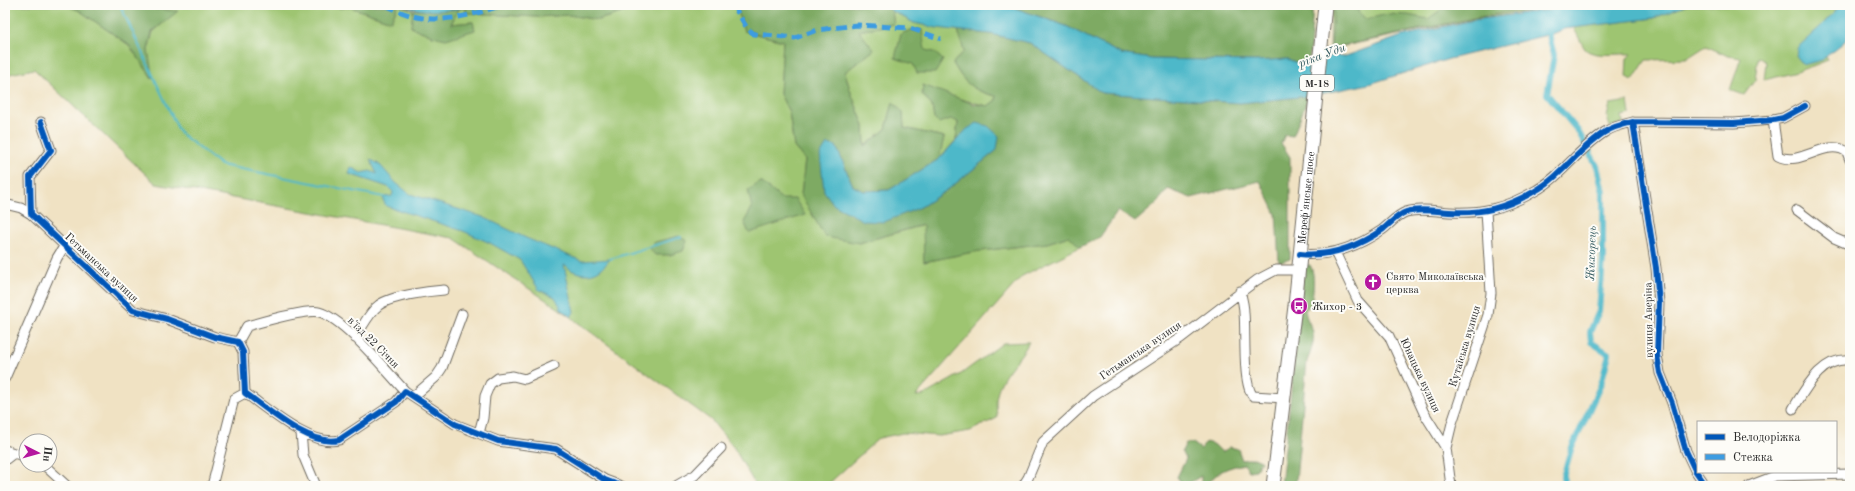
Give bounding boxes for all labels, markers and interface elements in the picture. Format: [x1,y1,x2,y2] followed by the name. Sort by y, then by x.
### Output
[1296,42,1348,70] water label: ріка Уди
[1300,75,1334,91] road number: М-18
[1297,151,1317,245] street label: Мереф'янське шосе
[1585,225,1599,281] water label: Жихорець
[62,231,140,305] street label: Гетьманська вулиця
[1363,272,1383,292] church icon: Свято Миколаївська церква
[1386,272,1484,296] place label: Свято Миколаївська церква
[1643,281,1656,358] street label: вулиця Аверіна
[1289,296,1309,316] bus stop icon: Жихор - 3
[1312,302,1362,313] place label: Жихор - 3
[1448,304,1483,389] street label: Кутаїська вулиця
[345,315,401,371] street label: в'їзд 22 Січня
[1098,320,1184,383] street label: Гетьманська вулиця
[1398,337,1442,415] street label: Юнацька вулиця
[1697,421,1837,473] legend
[1733,431,1800,444] text: Велодоріжка
[18,433,58,473] north arrow
[40,446,53,462] text: Пн
[1733,452,1773,464] text: Стежка

